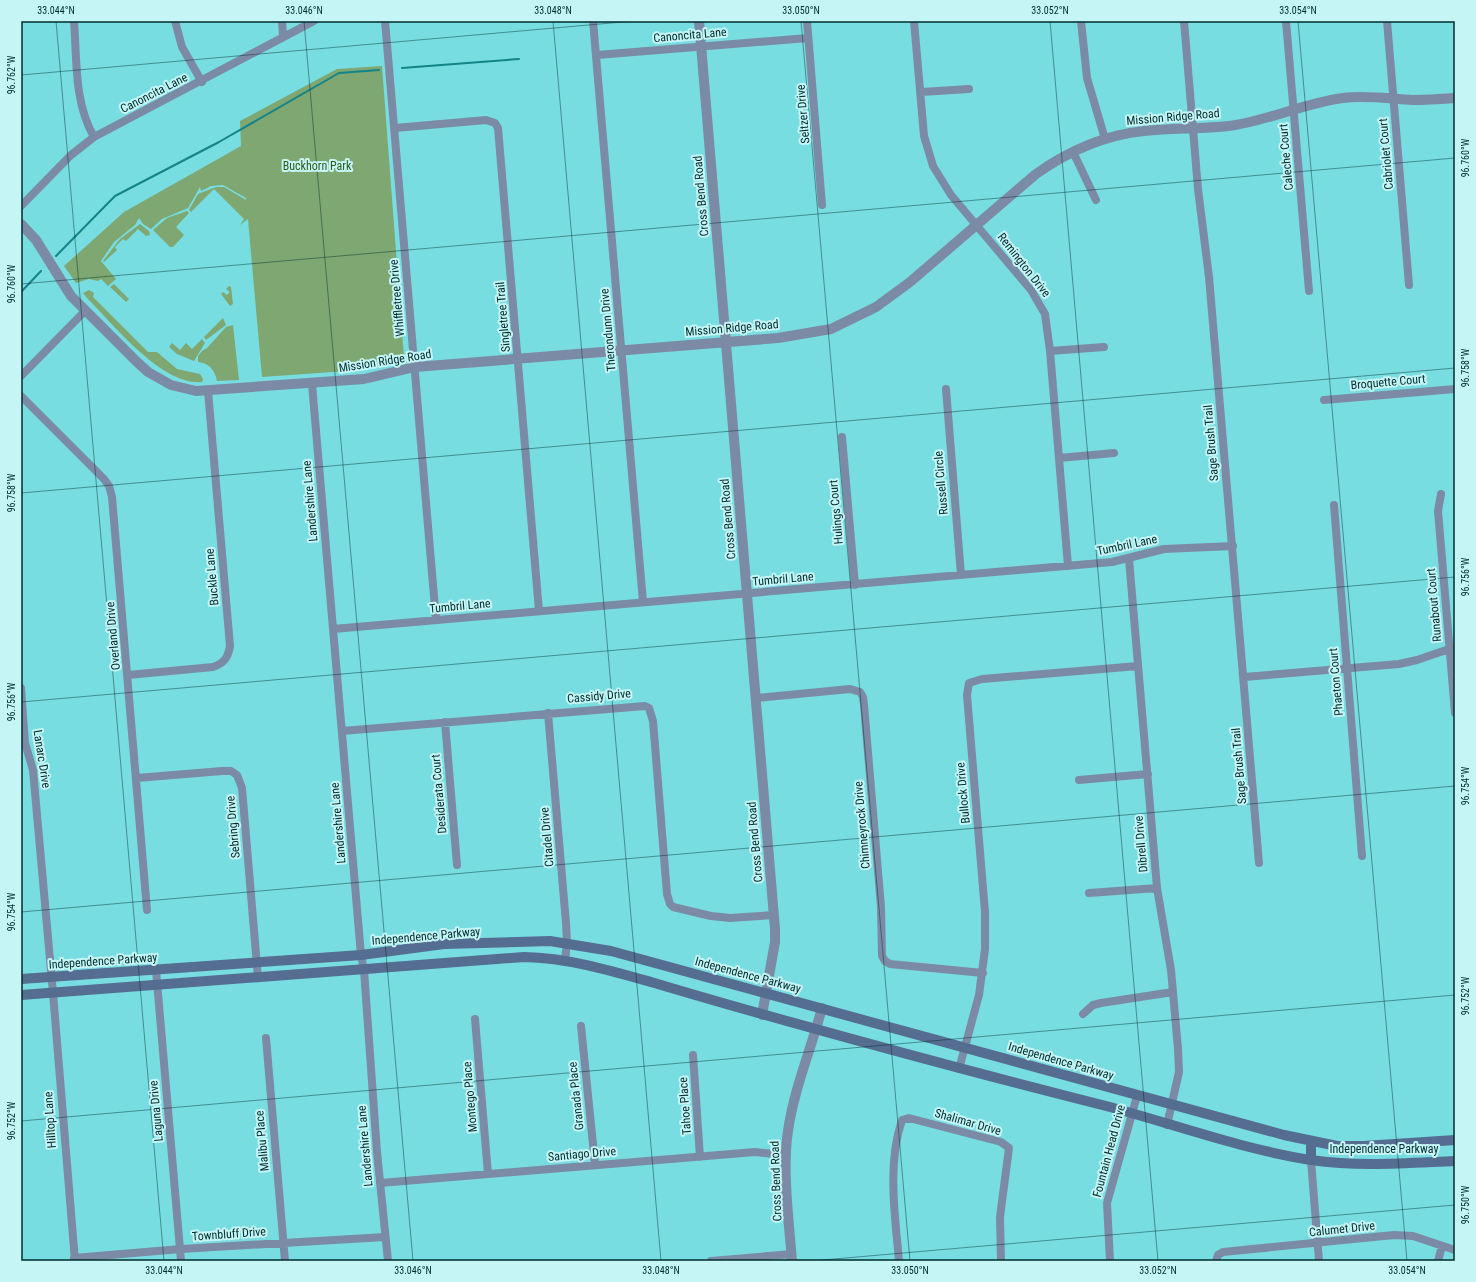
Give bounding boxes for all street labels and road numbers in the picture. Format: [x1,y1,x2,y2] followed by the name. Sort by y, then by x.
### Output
[653,25,728,45] street label: Canoncita Lane
[118,70,190,116] street label: Canoncita Lane
[793,83,813,144] street label: Seltzer Drive
[1126,106,1220,128] street label: Mission Ridge Road
[1376,117,1396,190] street label: Cabriolet Court
[1276,123,1296,191] street label: Caleche Court
[690,155,711,237] street label: Cross Bend Road
[995,230,1054,300] street label: Remington Drive
[387,259,407,337] street label: Whiffletree Drive
[493,281,513,353] street label: Singletree Trail
[597,288,619,372] street label: Therondunn Drive
[685,317,779,339] street label: Mission Ridge Road
[338,347,432,375] street label: Mission Ridge Road
[1350,372,1426,392] street label: Broquette Court
[1201,404,1221,482] street label: Sage Brush Trail
[931,450,951,516] street label: Russell Circle
[299,460,321,542] street label: Landershire Lane
[717,478,738,560] street label: Cross Bend Road
[826,479,846,545] street label: Hulings Court
[1096,532,1159,558] street label: Tumbril Lane
[202,547,221,606] street label: Buckle Lane
[1424,567,1444,642] street label: Runabout Court
[752,569,814,589] street label: Tumbril Lane
[429,596,491,616] street label: Tumbril Lane
[103,601,123,671] street label: Overland Drive
[1326,647,1346,716] street label: Phaeton Court
[567,686,632,706] street label: Cassidy Drive
[1229,727,1249,805] street label: Sage Brush Trail
[30,729,54,789] street label: Lanarc Drive
[429,753,449,834] street label: Desiderata Court
[953,761,973,824] street label: Bullock Drive
[851,780,873,869] street label: Chimneyrock Drive
[327,782,349,864] street label: Landershire Lane
[223,795,243,859] street label: Sebring Drive
[744,801,765,883] street label: Cross Bend Road
[537,806,557,867] street label: Citadel Drive
[1132,815,1150,873] street label: Dibrell Drive
[371,924,481,948] street label: Independence Parkway
[48,950,158,972] street label: Independence Parkway
[694,954,802,996] street label: Independence Parkway
[1007,1039,1115,1083] street label: Independence Parkway
[460,1061,480,1133] street label: Montego Place
[565,1061,587,1131] street label: Granada Place
[676,1076,694,1135] street label: Tahoe Place
[146,1079,166,1142] street label: Laguna Drive
[41,1091,59,1149] street label: Hilltop Lane
[1090,1103,1128,1199] street label: Fountain Head Drive
[354,1105,376,1187] street label: Landershire Lane
[933,1106,1003,1138] street label: Shalimar Drive
[252,1110,272,1172] street label: Malibu Place
[768,1140,784,1222] street label: Cross Bend Road
[1330,1142,1438,1156] street label: Independence Parkway
[547,1144,617,1164] street label: Santiago Drive
[1308,1219,1376,1239] street label: Calumet Drive
[192,1224,267,1244] street label: Townbluff Drive

